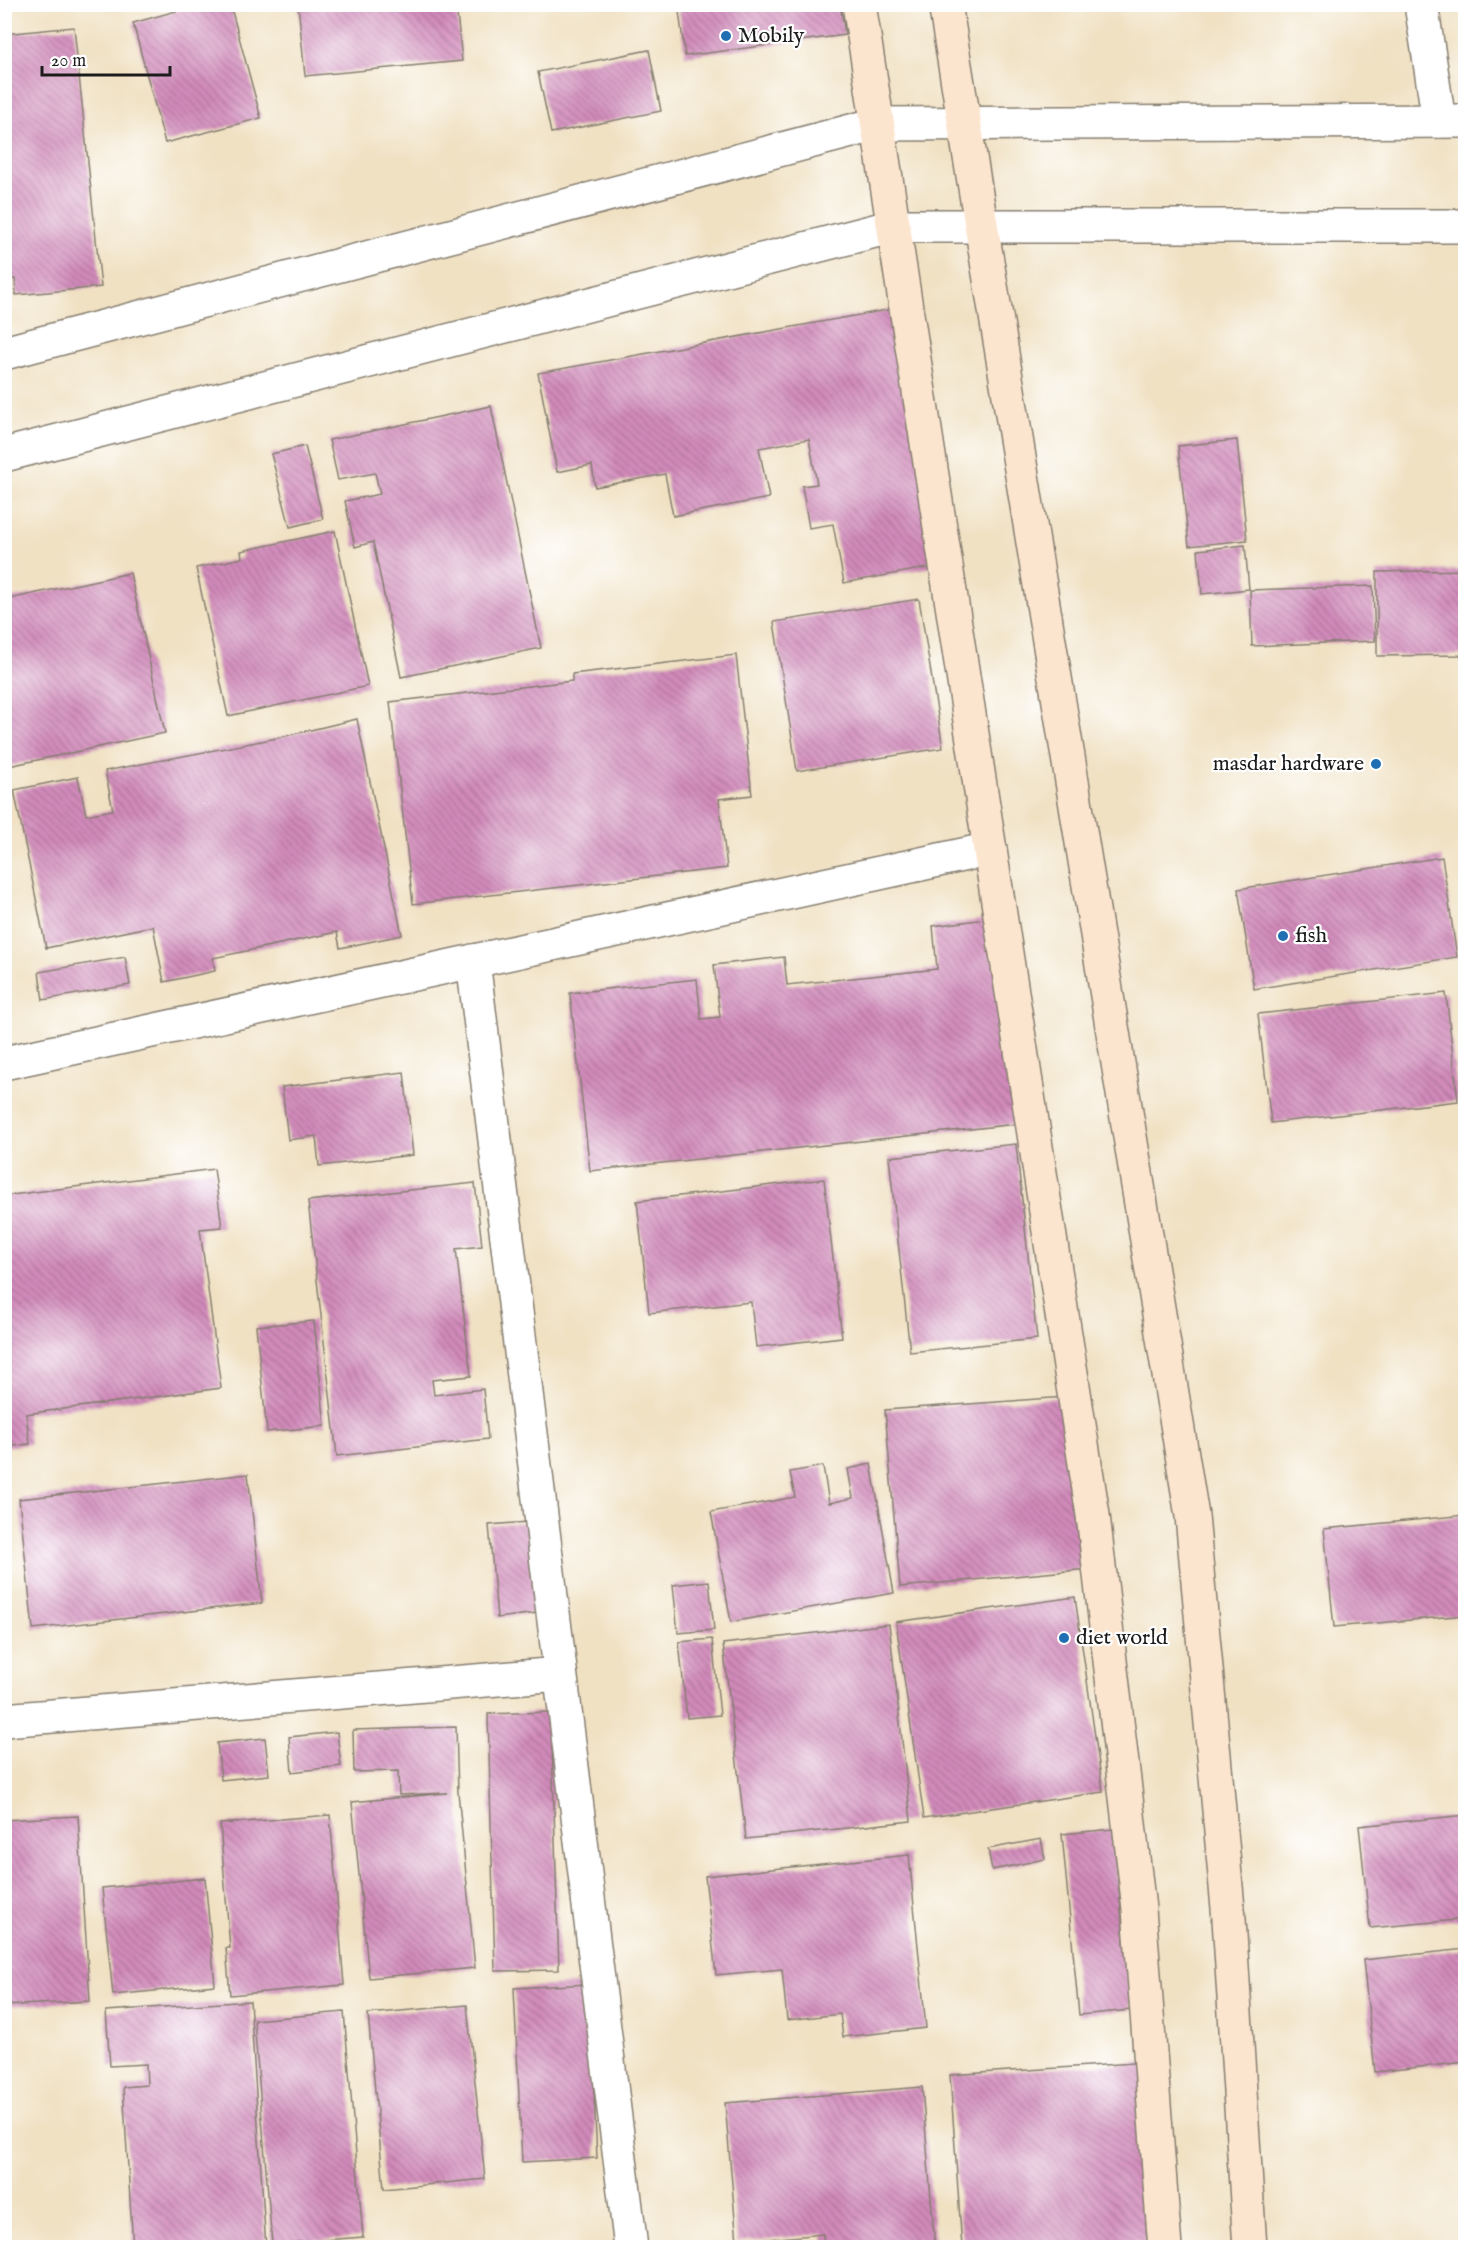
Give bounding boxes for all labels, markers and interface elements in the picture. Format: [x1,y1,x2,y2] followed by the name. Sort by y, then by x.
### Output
[738,22,805,50] place label: Mobily
[719,29,733,43] marker: Mobily
[42,39,170,77] scale bar
[51,50,86,73] text: 20 m
[1213,750,1364,778] place label: masdar hardware
[1369,757,1383,771] marker: masdar hardware
[1295,922,1328,950] place label: fish
[1276,929,1290,943] marker: fish
[1076,1624,1168,1652] place label: diet world
[1057,1631,1071,1645] marker: diet world

